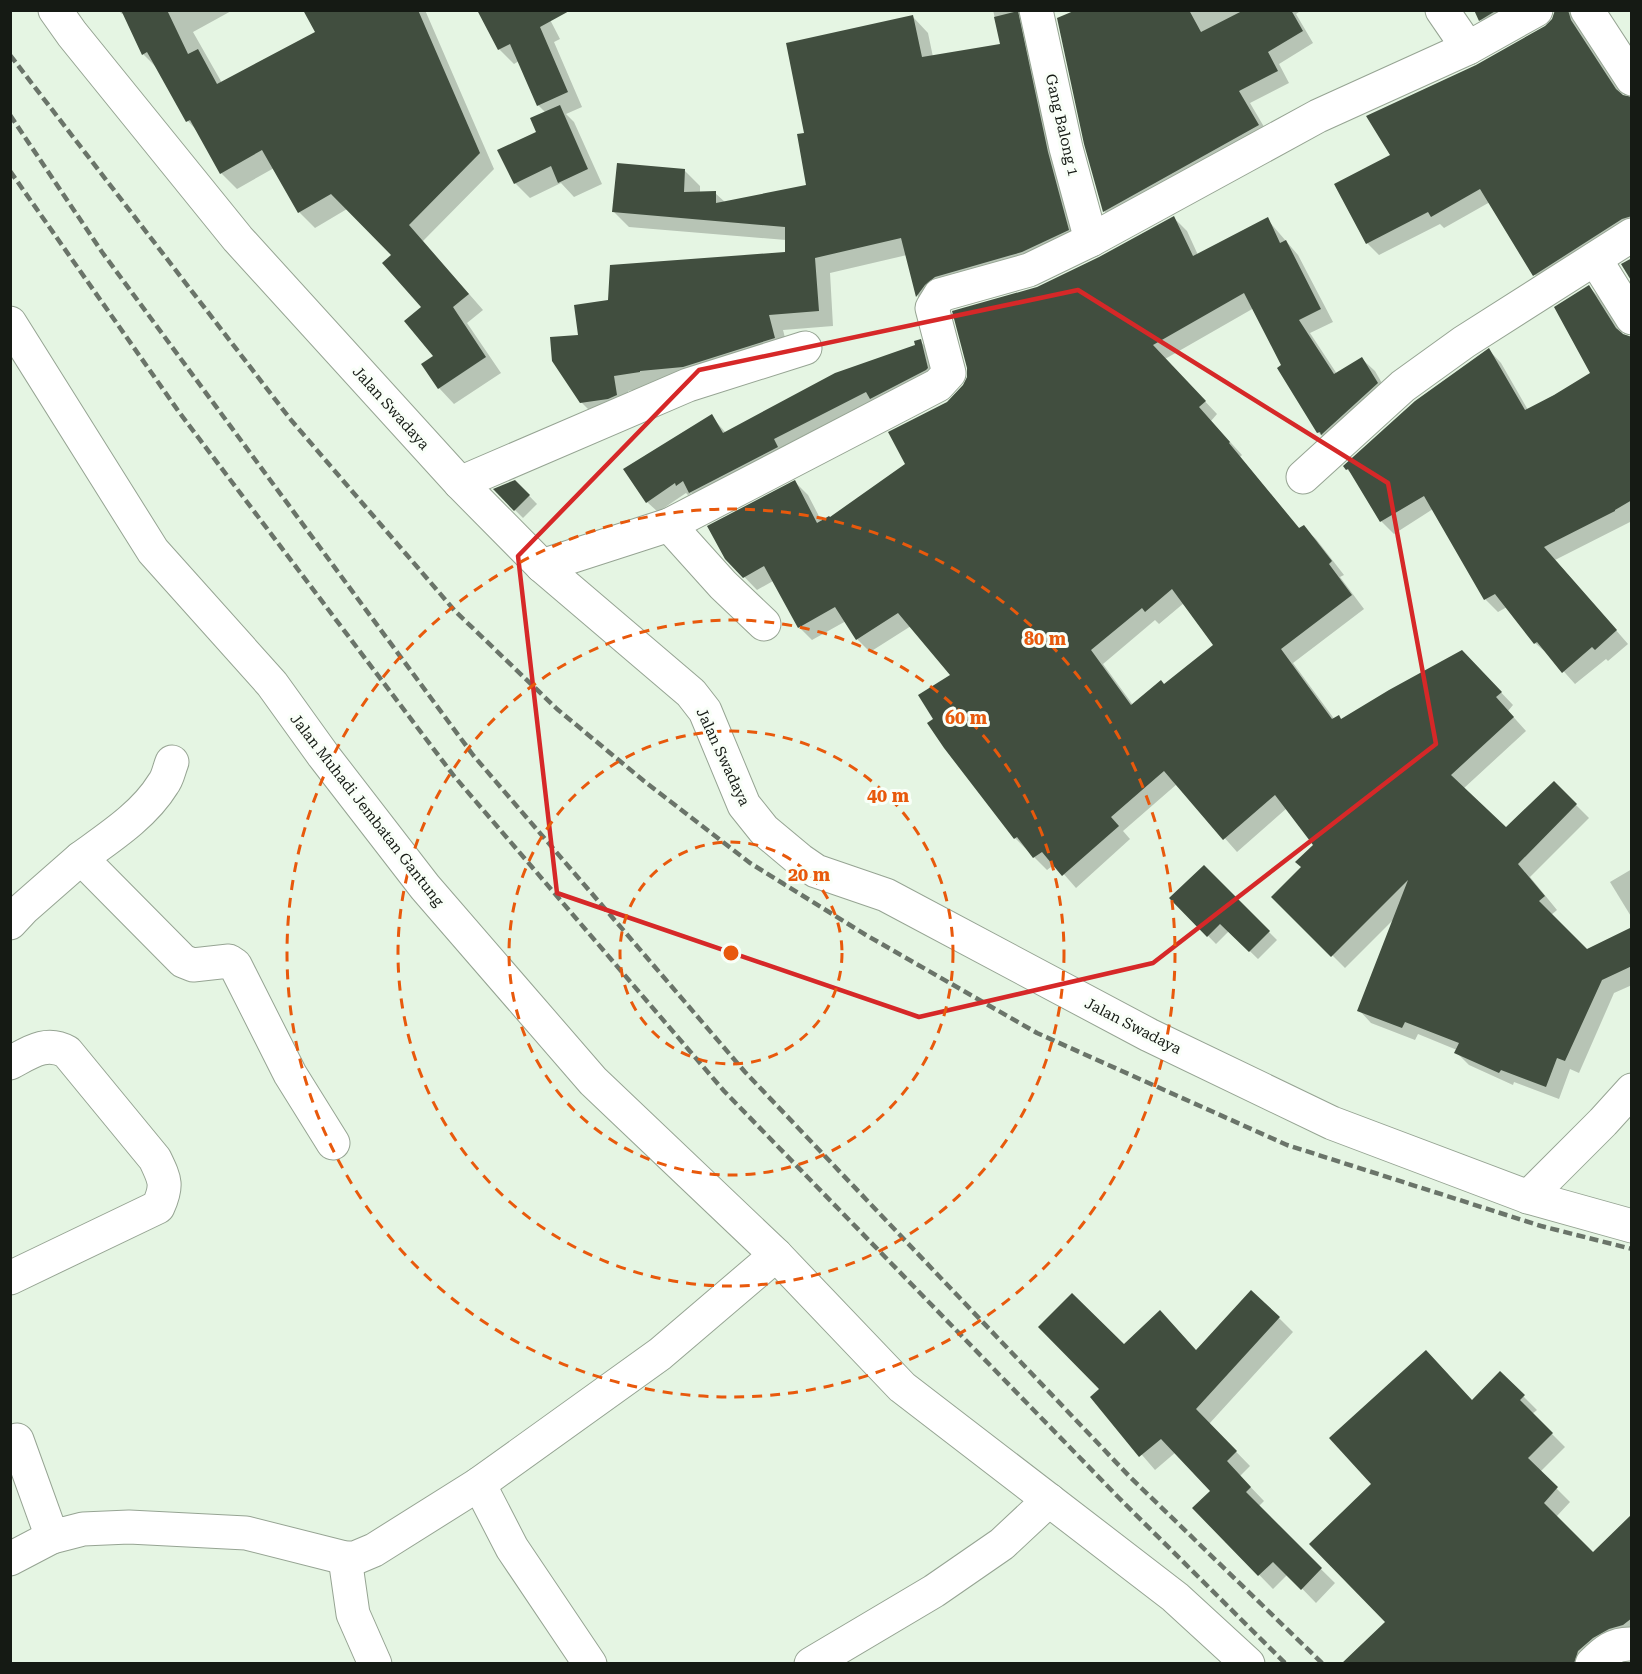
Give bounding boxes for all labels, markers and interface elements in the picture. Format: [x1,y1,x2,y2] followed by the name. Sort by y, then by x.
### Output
[1041,72,1083,178] street label: Gang Balong 1
[349,363,433,453] street label: Jalan Swadaya
[1024,628,1067,649] text: 80 m
[692,705,754,809] street label: Jalan Swadaya
[945,707,988,728] text: 60 m
[286,710,448,910] street label: Jalan Muhadi Jembatan Gantung
[867,785,910,806] text: 40 m
[788,864,831,885] text: 20 m
[721,943,741,963] centre of rings
[1082,994,1184,1058] street label: Jalan Swadaya

